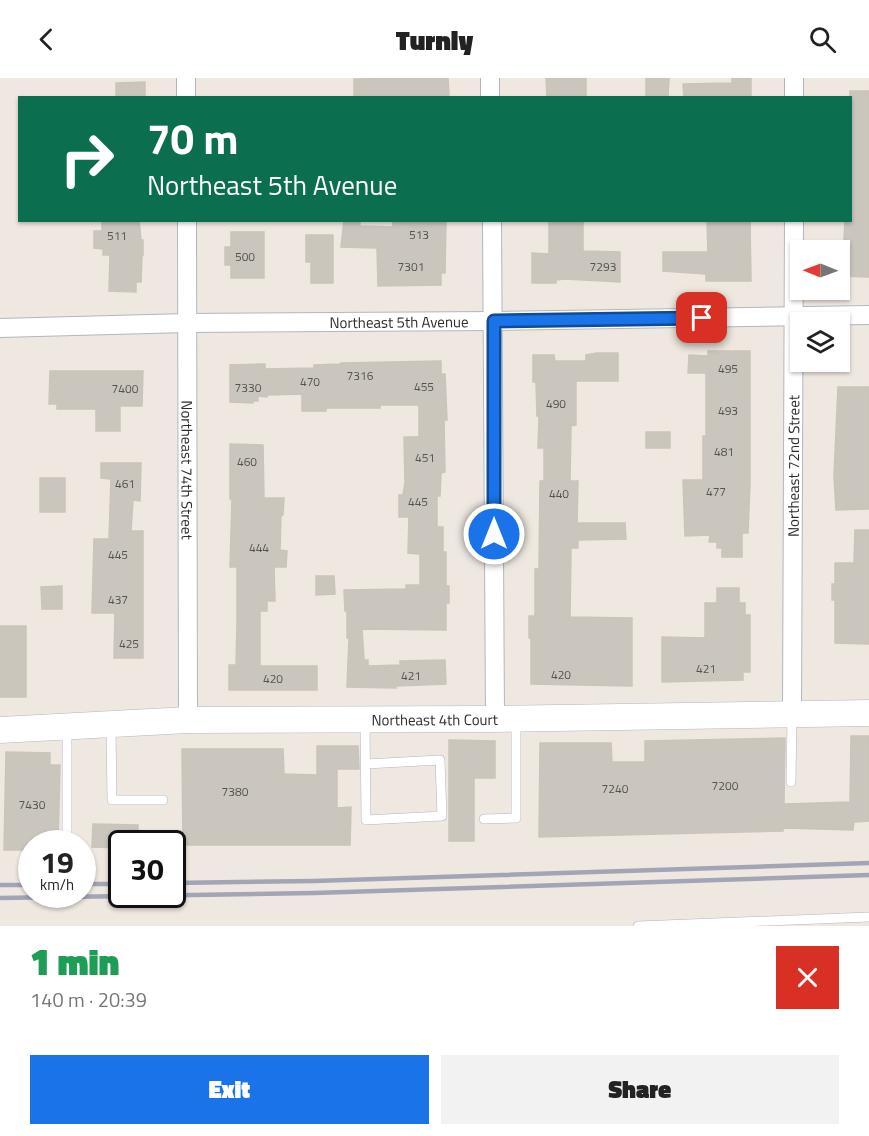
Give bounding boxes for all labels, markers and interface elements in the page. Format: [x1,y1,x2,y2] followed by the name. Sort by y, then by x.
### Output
[396,19,473,60] text: Turnly
[30,23,63,56] icon: back
[806,23,839,56] icon: search
[147,106,239,170] text: 70 m
[48,120,126,198] icon: right
[147,164,397,205] text: Northeast 5th Avenue
[409,225,429,244] house number: 513
[107,226,127,245] house number: 511
[790,240,850,300] north arrow
[790,240,850,372] map controls
[235,247,255,266] house number: 500
[398,257,424,276] house number: 7301
[590,257,616,276] house number: 7293
[676,292,727,343] pin
[685,301,718,334] icon: arrive
[329,310,469,334] street label: Northeast 5th Avenue
[790,312,850,372] button: layers
[718,359,738,378] house number: 495
[347,366,374,385] house number: 7316
[300,372,320,391] house number: 470
[414,377,434,396] house number: 455
[235,378,262,397] house number: 7330
[112,379,139,398] house number: 7400
[546,394,566,413] house number: 490
[781,394,805,537] street label: Northeast 72nd Street
[176,400,199,540] street label: Northeast 74th Street
[718,401,738,420] house number: 493
[714,442,734,461] house number: 481
[415,448,435,467] house number: 451
[237,452,257,471] house number: 460
[115,474,135,493] house number: 461
[706,482,726,501] house number: 477
[549,484,569,503] house number: 440
[408,492,428,511] house number: 445
[462,502,526,566] position arrow
[249,538,269,557] house number: 444
[108,545,128,564] house number: 445
[108,590,128,609] house number: 437
[119,634,139,653] house number: 425
[696,659,716,678] house number: 421
[551,665,571,684] house number: 420
[401,666,421,685] house number: 421
[263,669,283,688] house number: 420
[371,707,499,731] street label: Northeast 4th Court
[712,776,739,795] house number: 7200
[602,779,629,798] house number: 7240
[222,782,249,801] house number: 7380
[19,795,46,814] house number: 7430
[108,830,186,908] speed limit sign: 30
[40,839,74,885] text: 19
[40,873,74,896] text: km/h
[30,934,119,989] text: 1 min
[776,946,839,1009] button: close
[30,984,147,1015] text: 140 m · 20:39
[30,1055,429,1124] button: Exit
[441,1055,839,1124] button: Share

